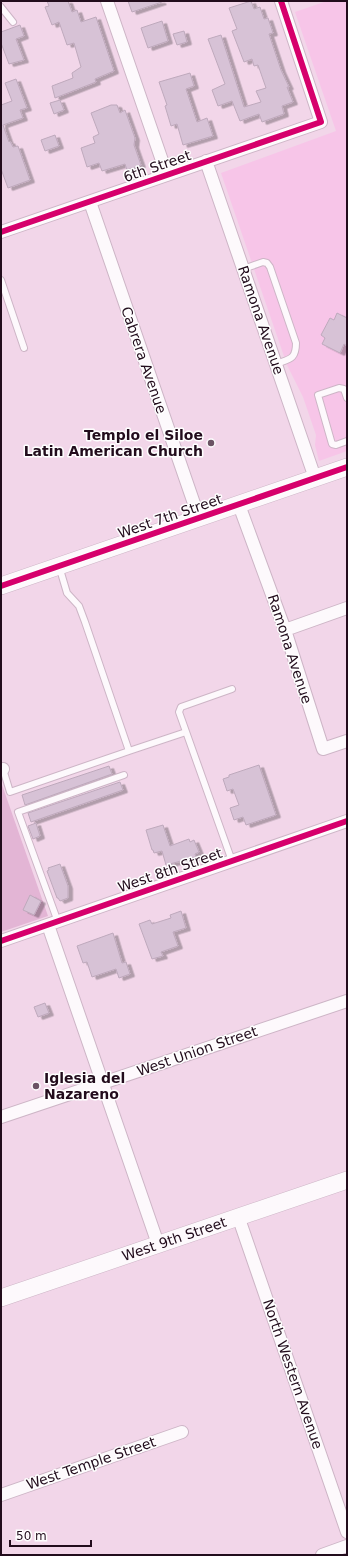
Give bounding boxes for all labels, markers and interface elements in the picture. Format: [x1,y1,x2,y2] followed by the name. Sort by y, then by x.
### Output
[121,147,193,185] street label: 6th Street
[235,263,287,377] street label: Ramona Avenue
[118,304,170,416] street label: Cabrera Avenue
[24,427,203,459] place label: Templo el Siloe Latin American Church
[206,438,216,448] marker: Templo el Siloe Latin American Church
[116,491,225,541] street label: West 7th Street
[265,592,315,706] street label: Ramona Avenue
[116,845,225,895] street label: West 8th Street
[135,1023,260,1079] street label: West Union Street
[44,1070,125,1102] place label: Iglesia del Nazareno
[31,1081,41,1091] marker: Iglesia del Nazareno
[120,1214,229,1264] street label: West 9th Street
[260,1297,326,1451] street label: North Western Avenue
[24,1433,158,1493] street label: West Temple Street
[10,1522,91,1548] scale bar
[16,1529,47,1543] text: 50 m

